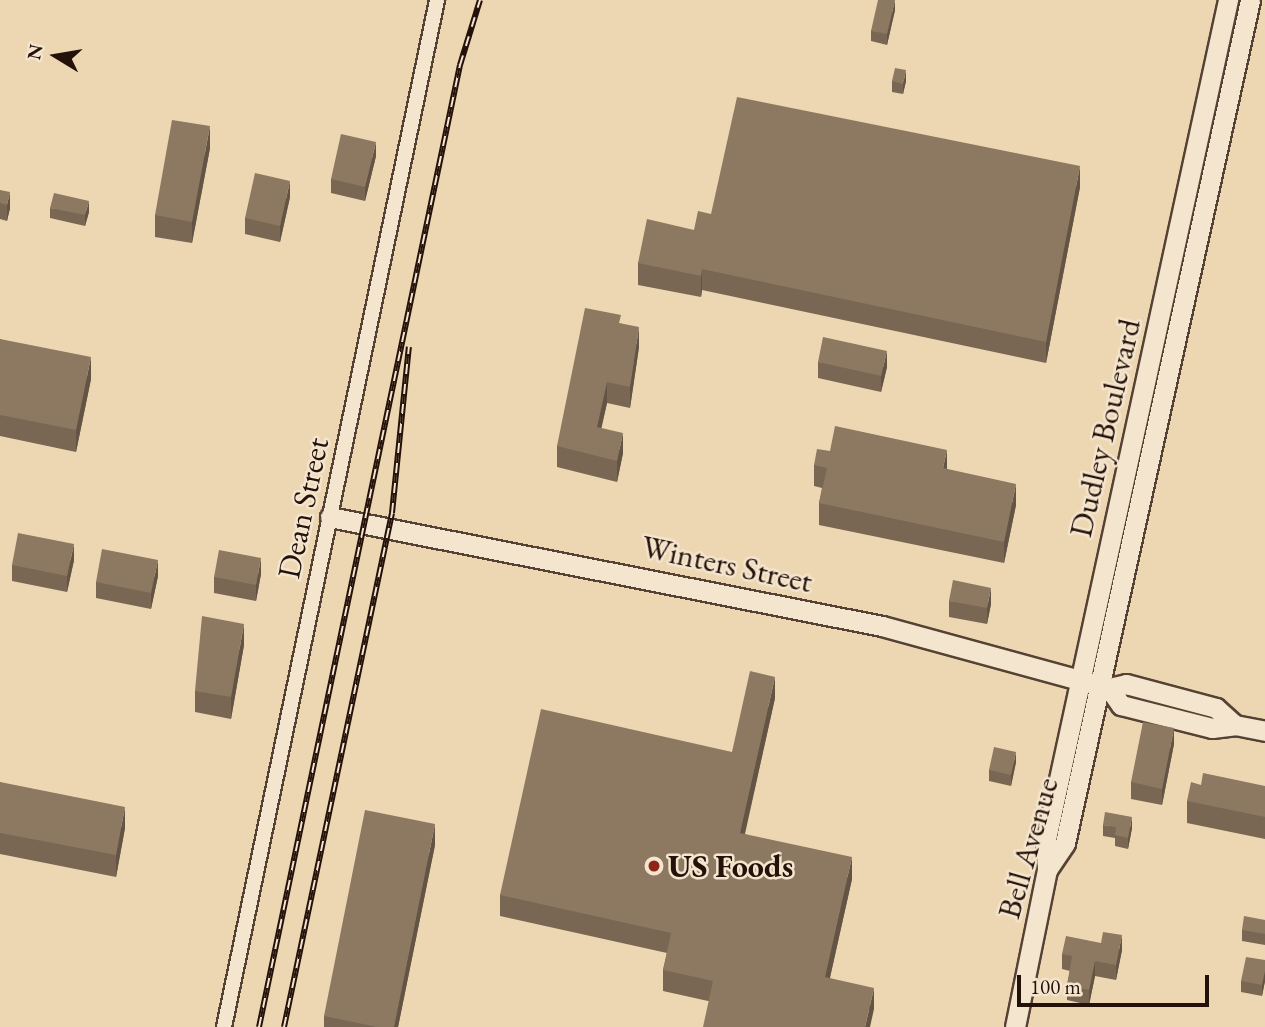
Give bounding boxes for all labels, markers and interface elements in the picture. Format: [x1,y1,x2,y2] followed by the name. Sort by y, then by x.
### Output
[21,21,91,91] north arrow
[21,42,49,62] text: N
[1061,315,1149,541] street label: Dudley Boulevard
[269,434,337,582] street label: Dean Street
[638,527,816,601] street label: Winters Street
[990,773,1066,923] street label: Bell Avenue
[668,847,793,885] place label: US Foods
[646,858,662,874] marker: US Foods
[1020,960,1212,1004] scale bar
[1030,973,1081,1000] text: 100 m

